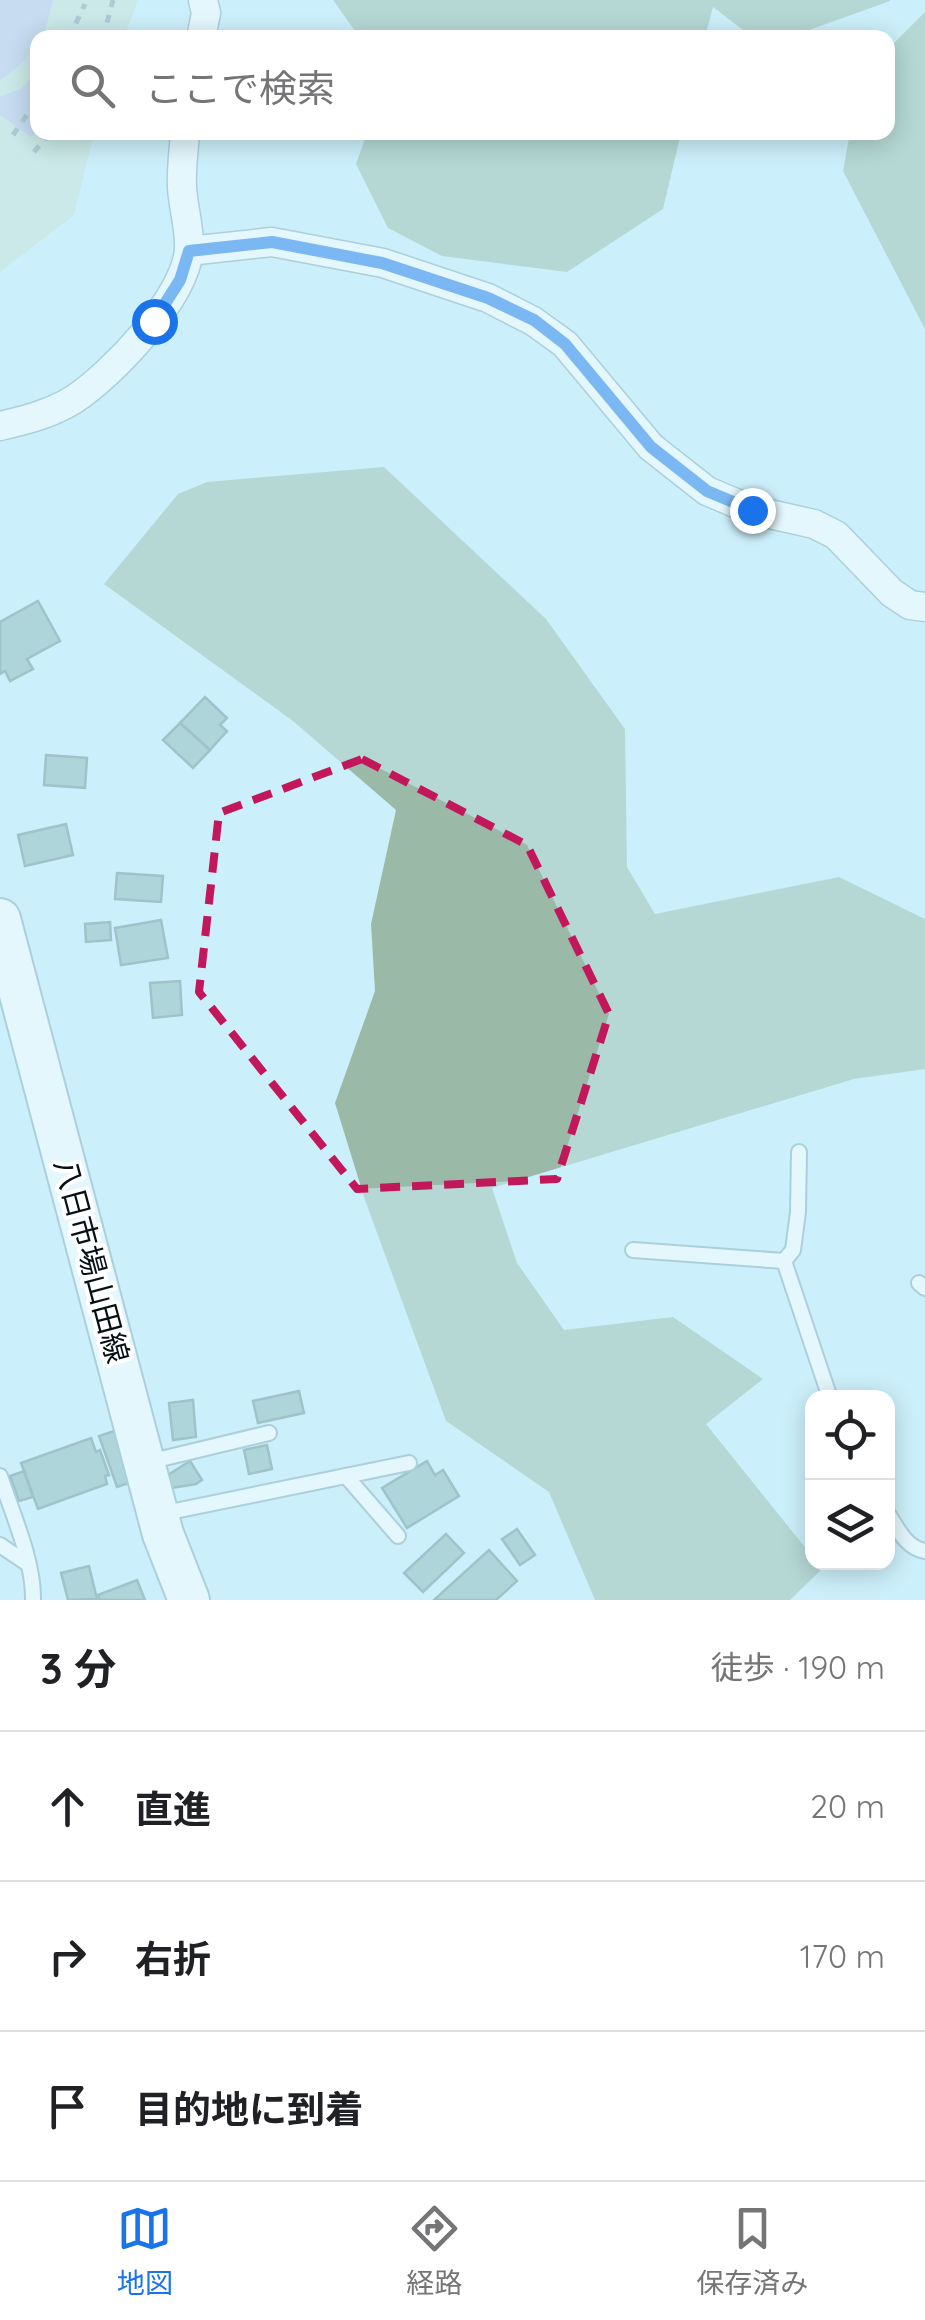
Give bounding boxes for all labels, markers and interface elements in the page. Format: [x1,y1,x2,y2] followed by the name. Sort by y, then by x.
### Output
[30,30,895,140] search box
[65,58,120,113] icon: search
[145,64,335,112] text: ここで検索
[132,299,178,345] route start
[730,488,776,534] route end
[46,1154,137,1367] street label: 八日市場山田線
[805,1390,895,1570] map controls
[805,1390,895,1480] button: locate
[805,1480,895,1570] button: layers
[40,1642,116,1695] text: 3 分
[711,1647,885,1687] text: 徒歩 · 190 m
[40,1779,95,1834] icon: ahead
[135,1785,211,1833] text: 直進
[810,1786,885,1826] text: 20 m
[40,1929,95,1984] icon: right
[135,1935,211,1983] text: 右折
[800,1936,885,1976] text: 170 m
[40,2079,95,2134] icon: arrive
[135,2085,363,2133] text: 目的地に到着
[117,2201,173,2301] tab: 地図
[406,2201,462,2301] tab: 経路
[696,2201,808,2301] tab: 保存済み

